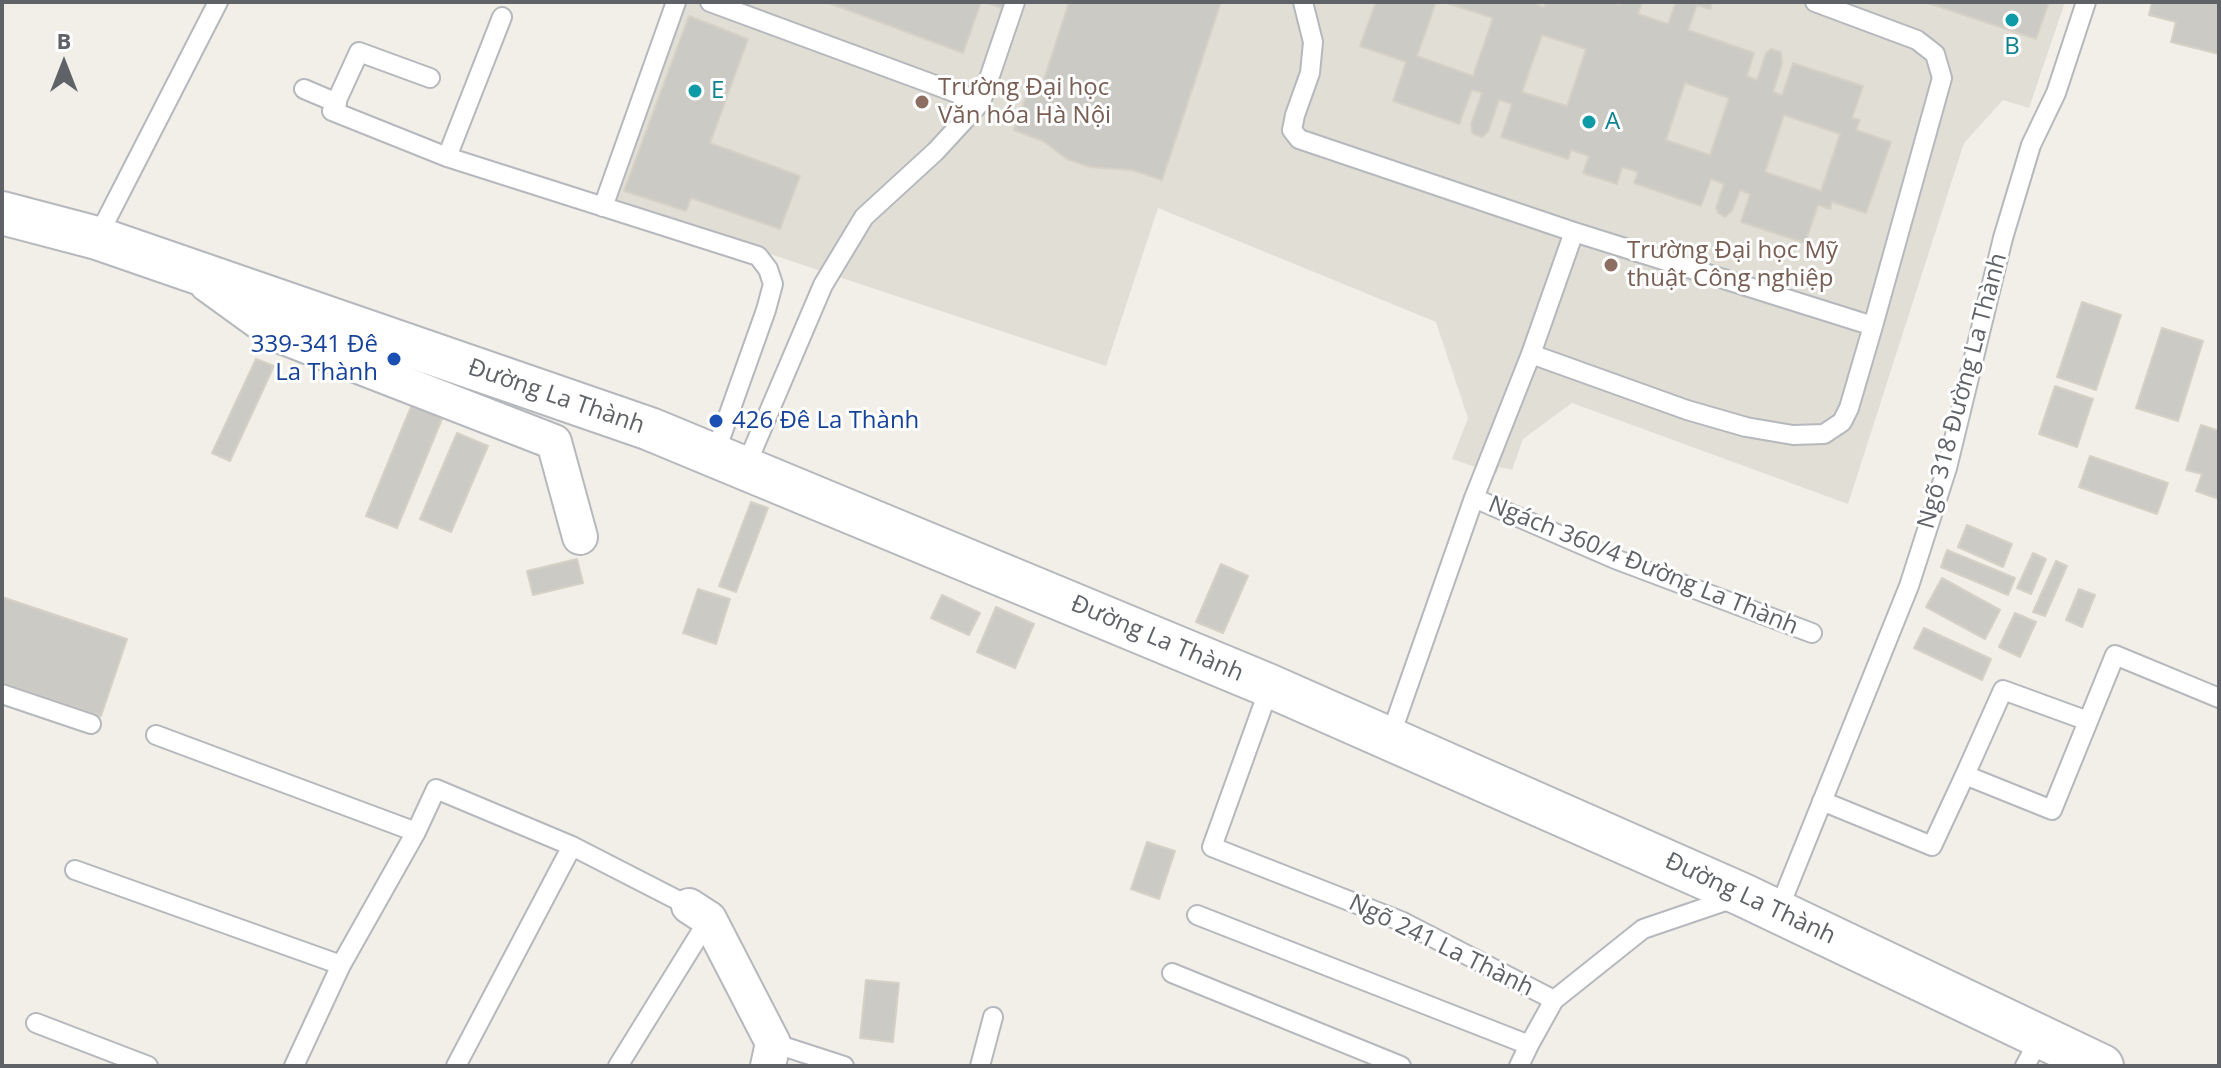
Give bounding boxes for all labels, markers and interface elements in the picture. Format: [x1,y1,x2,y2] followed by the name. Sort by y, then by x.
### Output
[2003,11,2021,29] marker: B
[24,24,104,104] north arrow
[57,25,71,55] text: B
[2004,33,2020,61] place label: B
[938,74,1111,130] place label: Trường Đại học Văn hóa Hà Nội
[711,77,724,105] place label: E
[686,82,704,100] marker: E
[913,93,931,111] marker: Trường Đại học Văn hóa Hà Nội
[1605,108,1620,136] place label: A
[1580,113,1598,131] marker: A
[1627,237,1838,293] place label: Trường Đại học Mỹ thuật Công nghiệp
[1912,250,2014,532] street label: Ngõ 318 Đường La Thành
[1602,256,1620,274] marker: Trường Đại học Mỹ thuật Công nghiệp
[251,331,378,387] place label: 339-341 Đê La Thành
[385,350,403,368] marker: 339-341 Đê La Thành
[464,353,648,441] street label: Đường La Thành
[732,407,919,435] place label: 426 Đê La Thành
[707,412,725,430] marker: 426 Đê La Thành
[1484,491,1802,641] street label: Ngách 360/4 Đường La Thành
[1066,590,1248,688] street label: Đường La Thành
[1660,847,1840,951] street label: Đường La Thành
[1344,889,1538,1003] street label: Ngõ 241 La Thành

